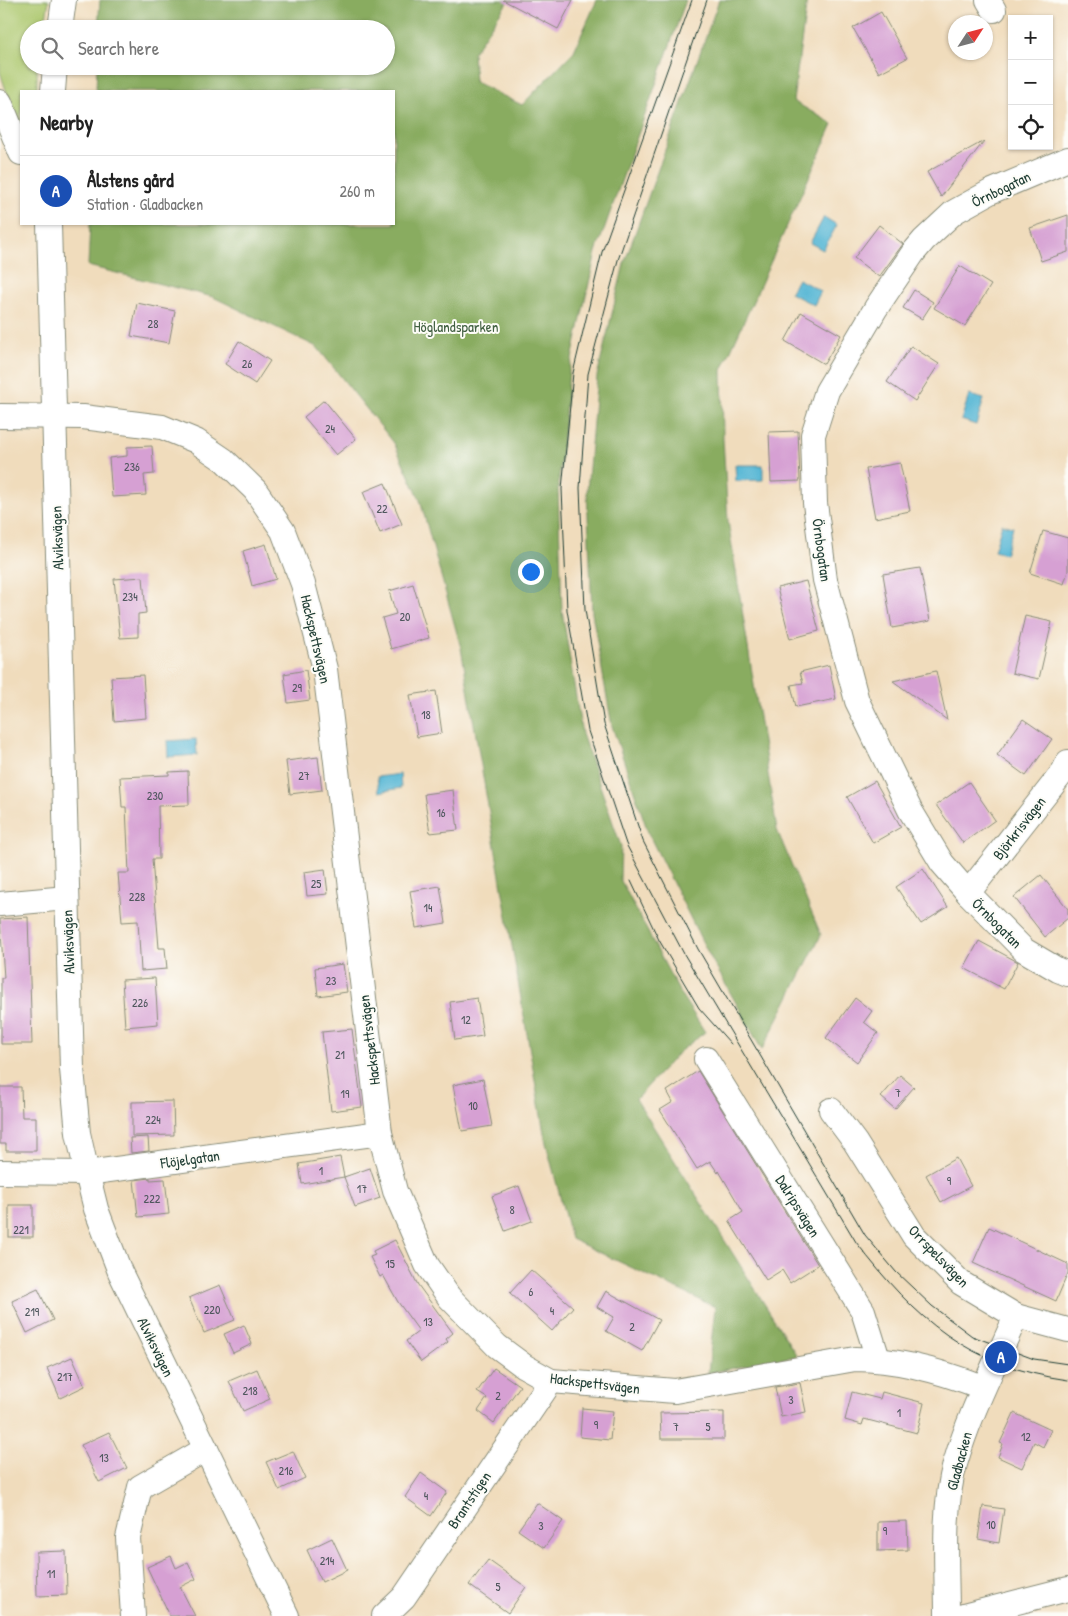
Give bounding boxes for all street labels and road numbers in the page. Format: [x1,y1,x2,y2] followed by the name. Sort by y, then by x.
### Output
[968,166,1034,212] street label: Örnbogatan
[45,505,69,570] street label: Alviksvägen
[807,517,837,583] street label: Örnbogatan
[296,593,336,686] street label: Hackspettsvägen
[988,792,1051,864] street label: Björkrisvägen
[967,893,1027,953] street label: Örnbogatan
[56,909,80,974] street label: Alviksvägen
[353,994,385,1086] street label: Hackspettsvägen
[158,1144,221,1174] street label: Flöjelgatan
[771,1171,825,1241] street label: Dalripsvägen
[904,1220,974,1292] street label: Orrspelsvägen
[133,1314,180,1381] street label: Alviksvägen
[549,1367,641,1399] street label: Hackspettsvägen
[941,1429,977,1493] street label: Gladbacken
[442,1467,496,1533] street label: Brantstigen

